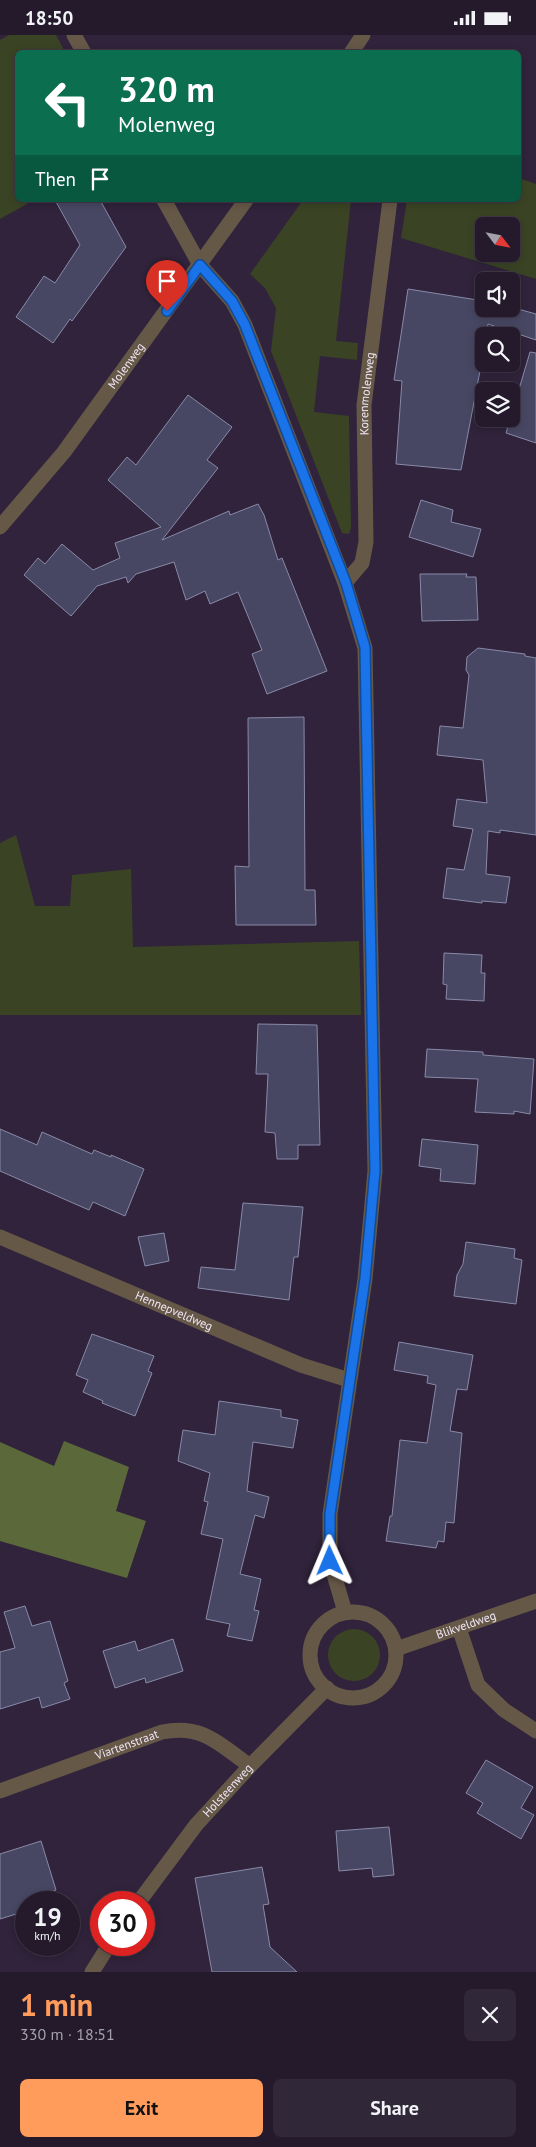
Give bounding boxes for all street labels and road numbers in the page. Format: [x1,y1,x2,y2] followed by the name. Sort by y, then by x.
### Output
[104,339,148,391] street label: Molenweg
[356,351,378,435] street label: Korenmolenweg
[133,1287,215,1334] street label: Hennepveldweg
[434,1607,498,1642] street label: Blikveldweg
[92,1726,160,1763] street label: Viartenstraat
[199,1760,255,1820] street label: Holsteenweg

